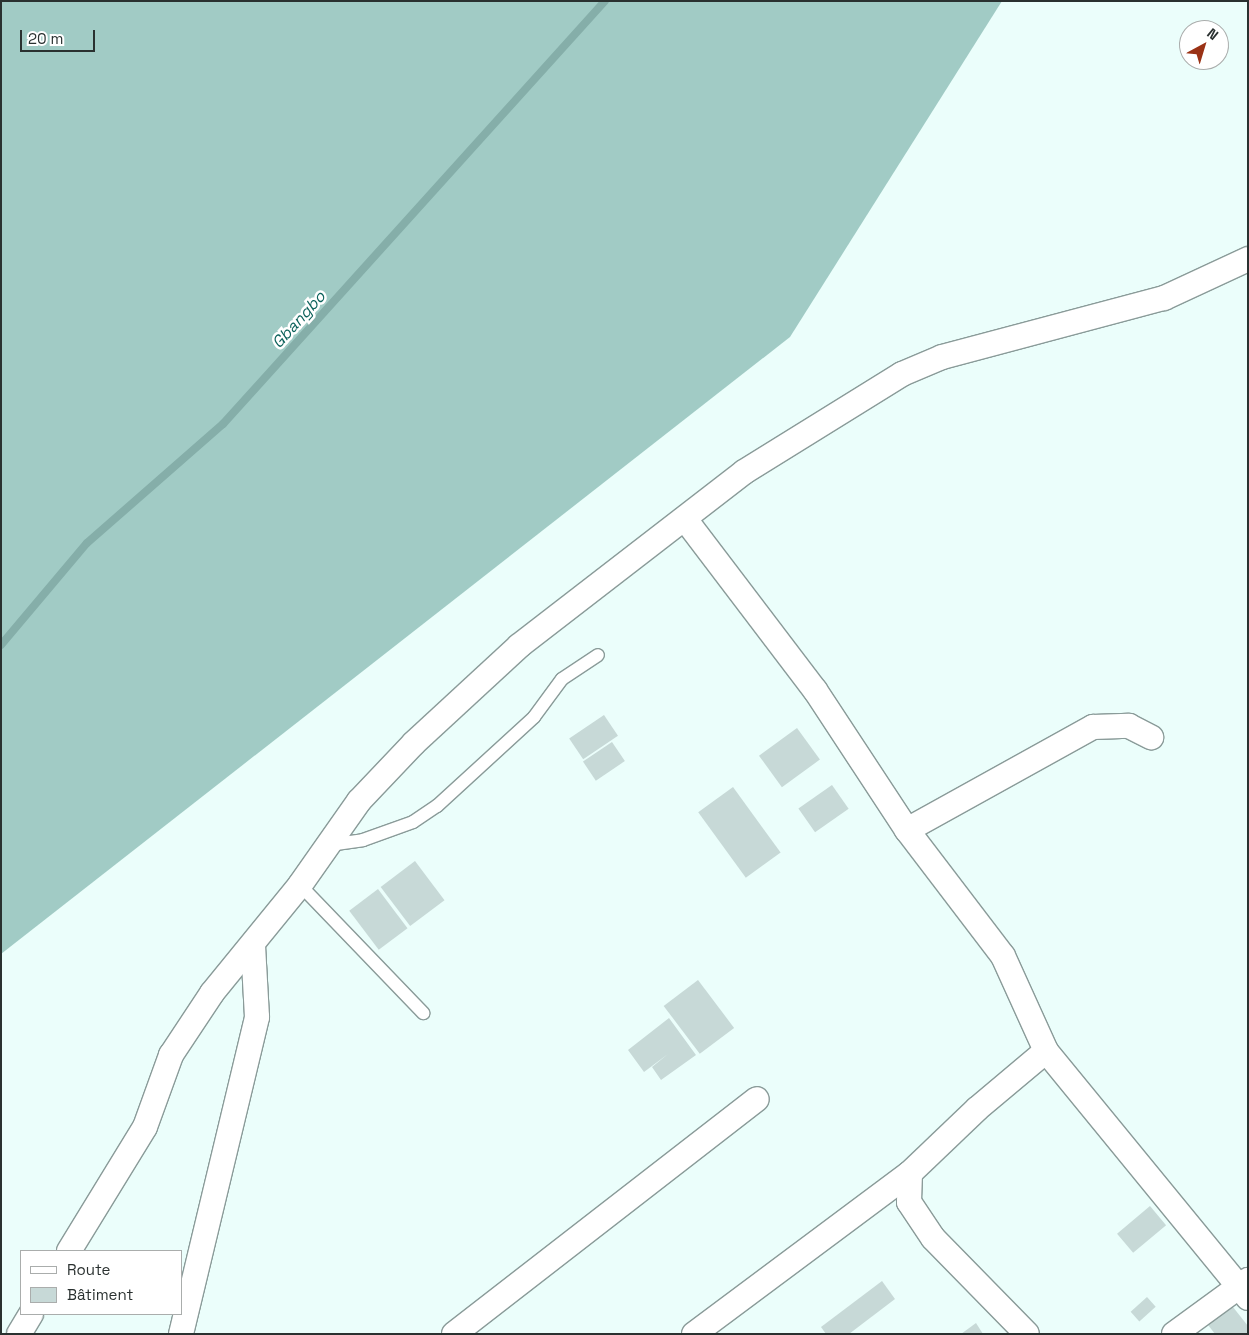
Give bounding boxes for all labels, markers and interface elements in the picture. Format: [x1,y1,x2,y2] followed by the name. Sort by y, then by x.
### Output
[22,20,98,52] scale bar
[1179,20,1229,70] north arrow
[1203,24,1222,44] text: N
[28,29,63,48] text: 20 m
[268,287,330,353] water label: Gbangbo
[20,1250,182,1315] legend
[67,1260,110,1279] text: Route
[67,1285,133,1304] text: Bâtiment

